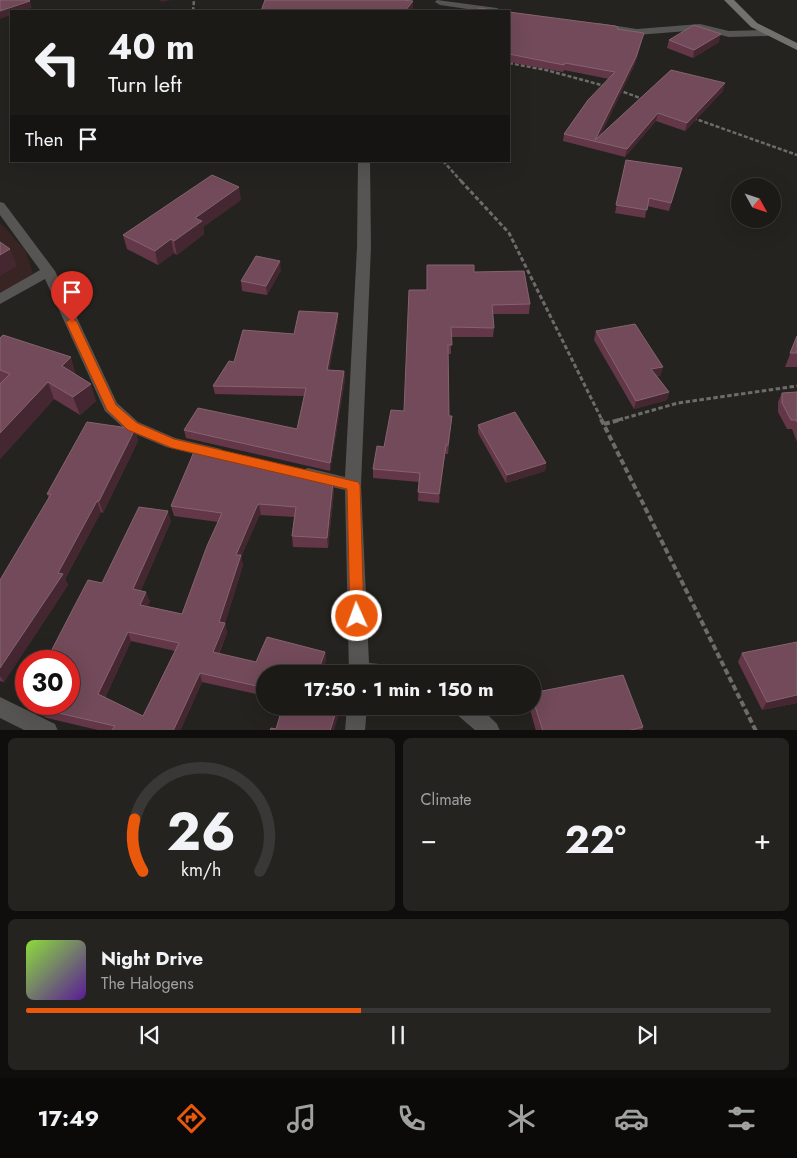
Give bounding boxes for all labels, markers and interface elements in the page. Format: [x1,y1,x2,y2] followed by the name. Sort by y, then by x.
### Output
[108,22,195,72] text: 40 m
[25,30,90,95] icon: left
[108,68,182,100] text: Turn left
[74,125,102,153] icon: arrive
[25,126,64,153] text: Then
[731,178,781,228] north arrow
[731,178,781,228] map controls
[51,271,93,322] pin
[58,278,86,306] icon: arrive
[330,589,382,641] position arrow
[15,650,80,715] speed limit sign: 30
[303,676,494,703] text: 17:50 · 1 min · 150 m
[421,788,472,811] text: Climate
[167,794,236,870] text: 26
[565,812,626,867] text: 22°
[421,819,437,860] text: −
[754,819,771,860] text: +
[181,857,221,883] text: km/h
[101,945,203,972] text: Night Drive
[101,972,194,995] text: The Halogens
[136,1021,164,1049] icon: previous
[384,1021,412,1049] icon: pause
[633,1021,661,1049] icon: next
[174,1101,209,1136] icon: directions
[284,1101,319,1136] icon: music
[394,1101,429,1136] icon: phone
[504,1101,539,1136] icon: climate
[614,1101,649,1136] icon: car
[724,1101,759,1136] icon: filters
[38,1102,99,1134] text: 17:49

